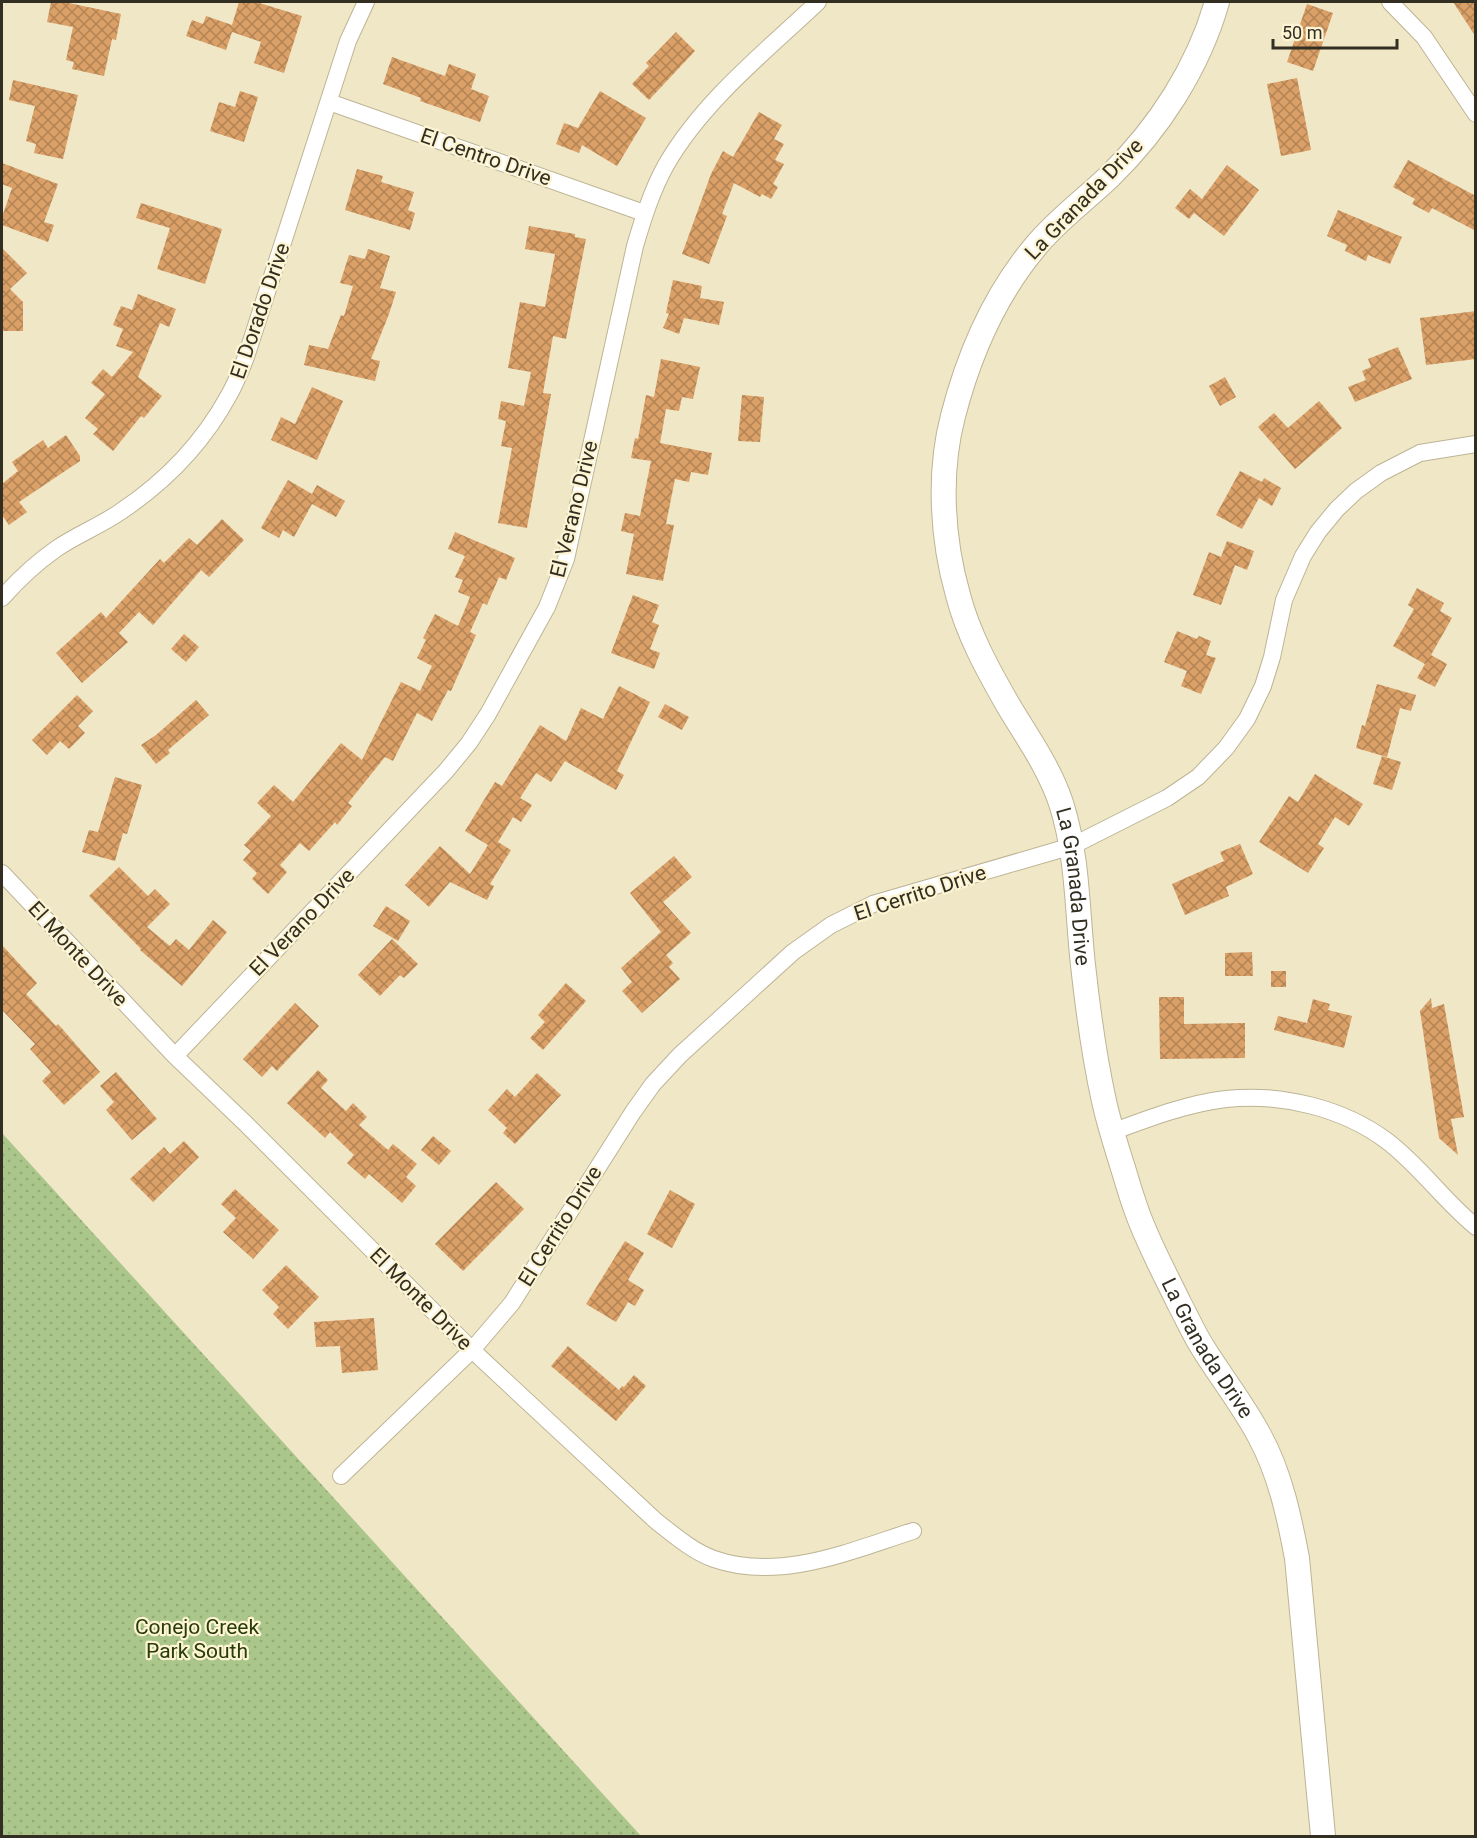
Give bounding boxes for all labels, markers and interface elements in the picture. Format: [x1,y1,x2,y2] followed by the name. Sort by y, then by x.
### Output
[1273,12,1398,50] scale bar
[1282,22,1322,43] text: 50 m
[417,123,555,191] street label: El Centro Drive
[1020,133,1148,265] street label: La Granada Drive
[225,240,295,382] street label: El Dorado Drive
[545,438,603,580] street label: El Verano Drive
[1051,805,1095,967] street label: La Granada Drive
[851,860,989,926] street label: El Cerrito Drive
[245,863,359,981] street label: El Verano Drive
[23,897,133,1011] street label: El Monte Drive
[513,1161,607,1291] street label: El Cerrito Drive
[365,1243,477,1355] street label: El Monte Drive
[1157,1274,1258,1423] street label: La Granada Drive
[135,1615,259,1663] park label: Conejo Creek Park South

